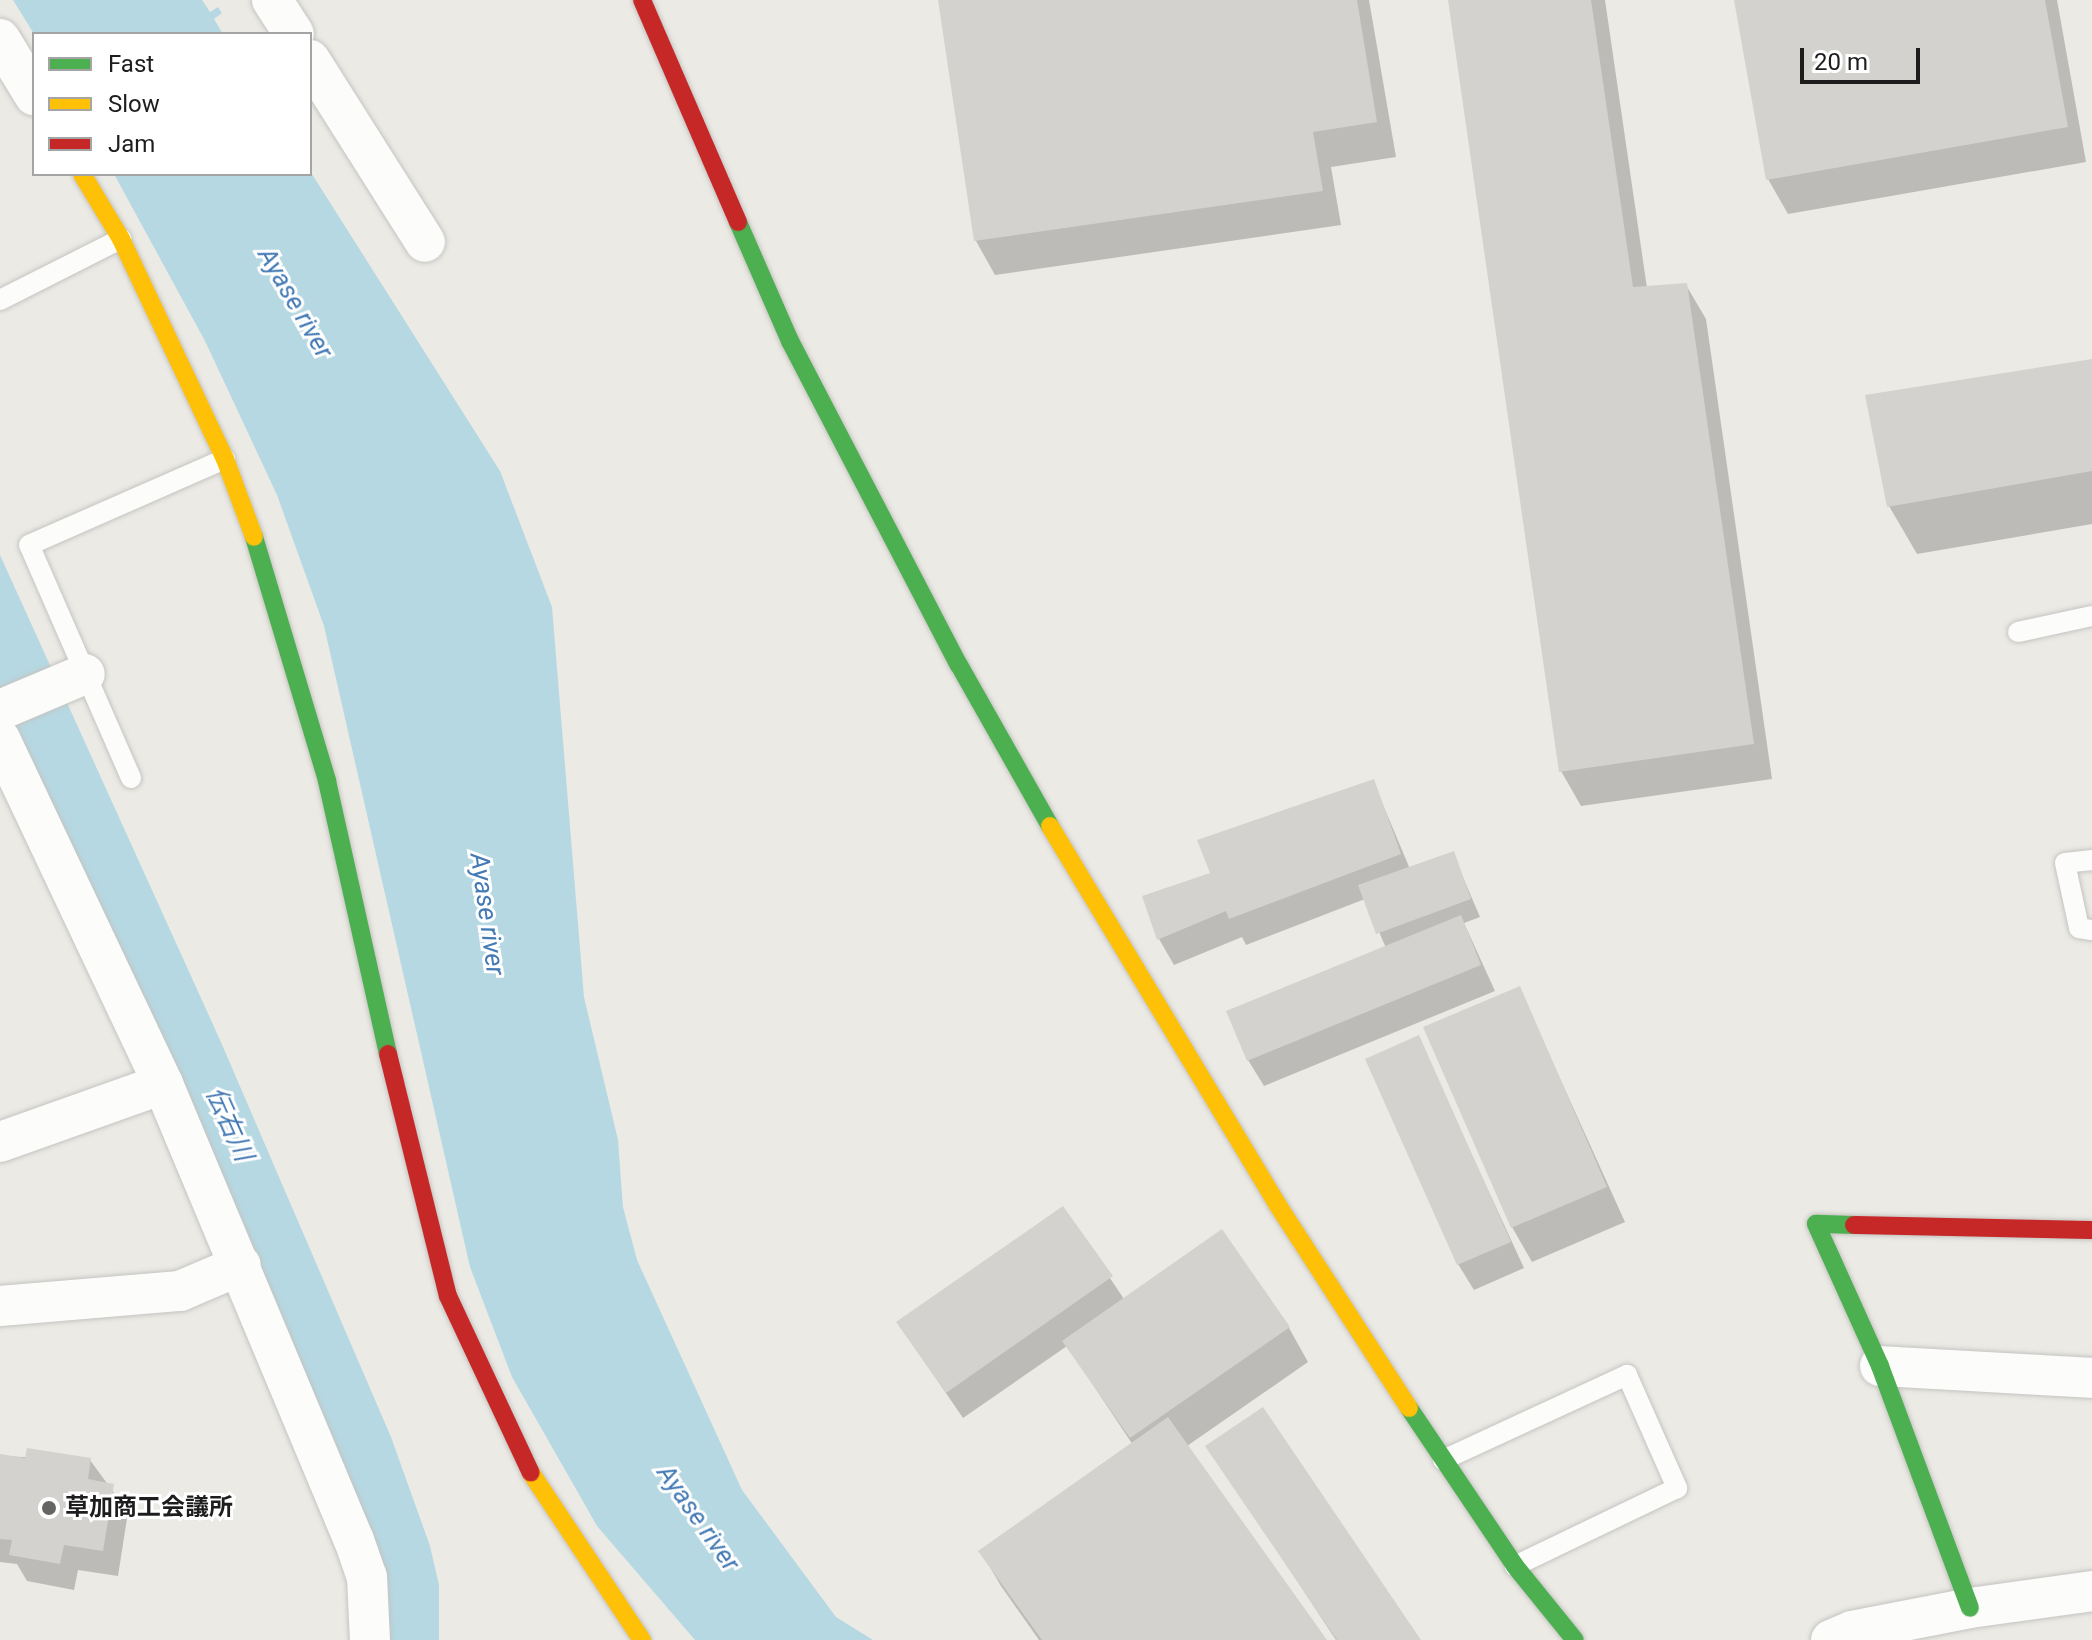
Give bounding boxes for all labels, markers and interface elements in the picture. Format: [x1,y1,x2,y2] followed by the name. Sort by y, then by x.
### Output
[32,32,312,176] legend
[1804,32,1924,82] scale bar
[1814,48,1868,76] text: 20 m
[108,50,154,78] text: Fast
[108,90,160,118] text: Slow
[108,130,155,158] text: Jam
[251,242,339,364] water label: Ayase river
[463,851,511,977] water label: Ayase river
[199,1082,259,1166] water label: 伝右川
[650,1459,746,1577] water label: Ayase river
[65,1494,233,1522] place label: 草加商工会議所
[40,1499,58,1517] marker: 草加商工会議所

